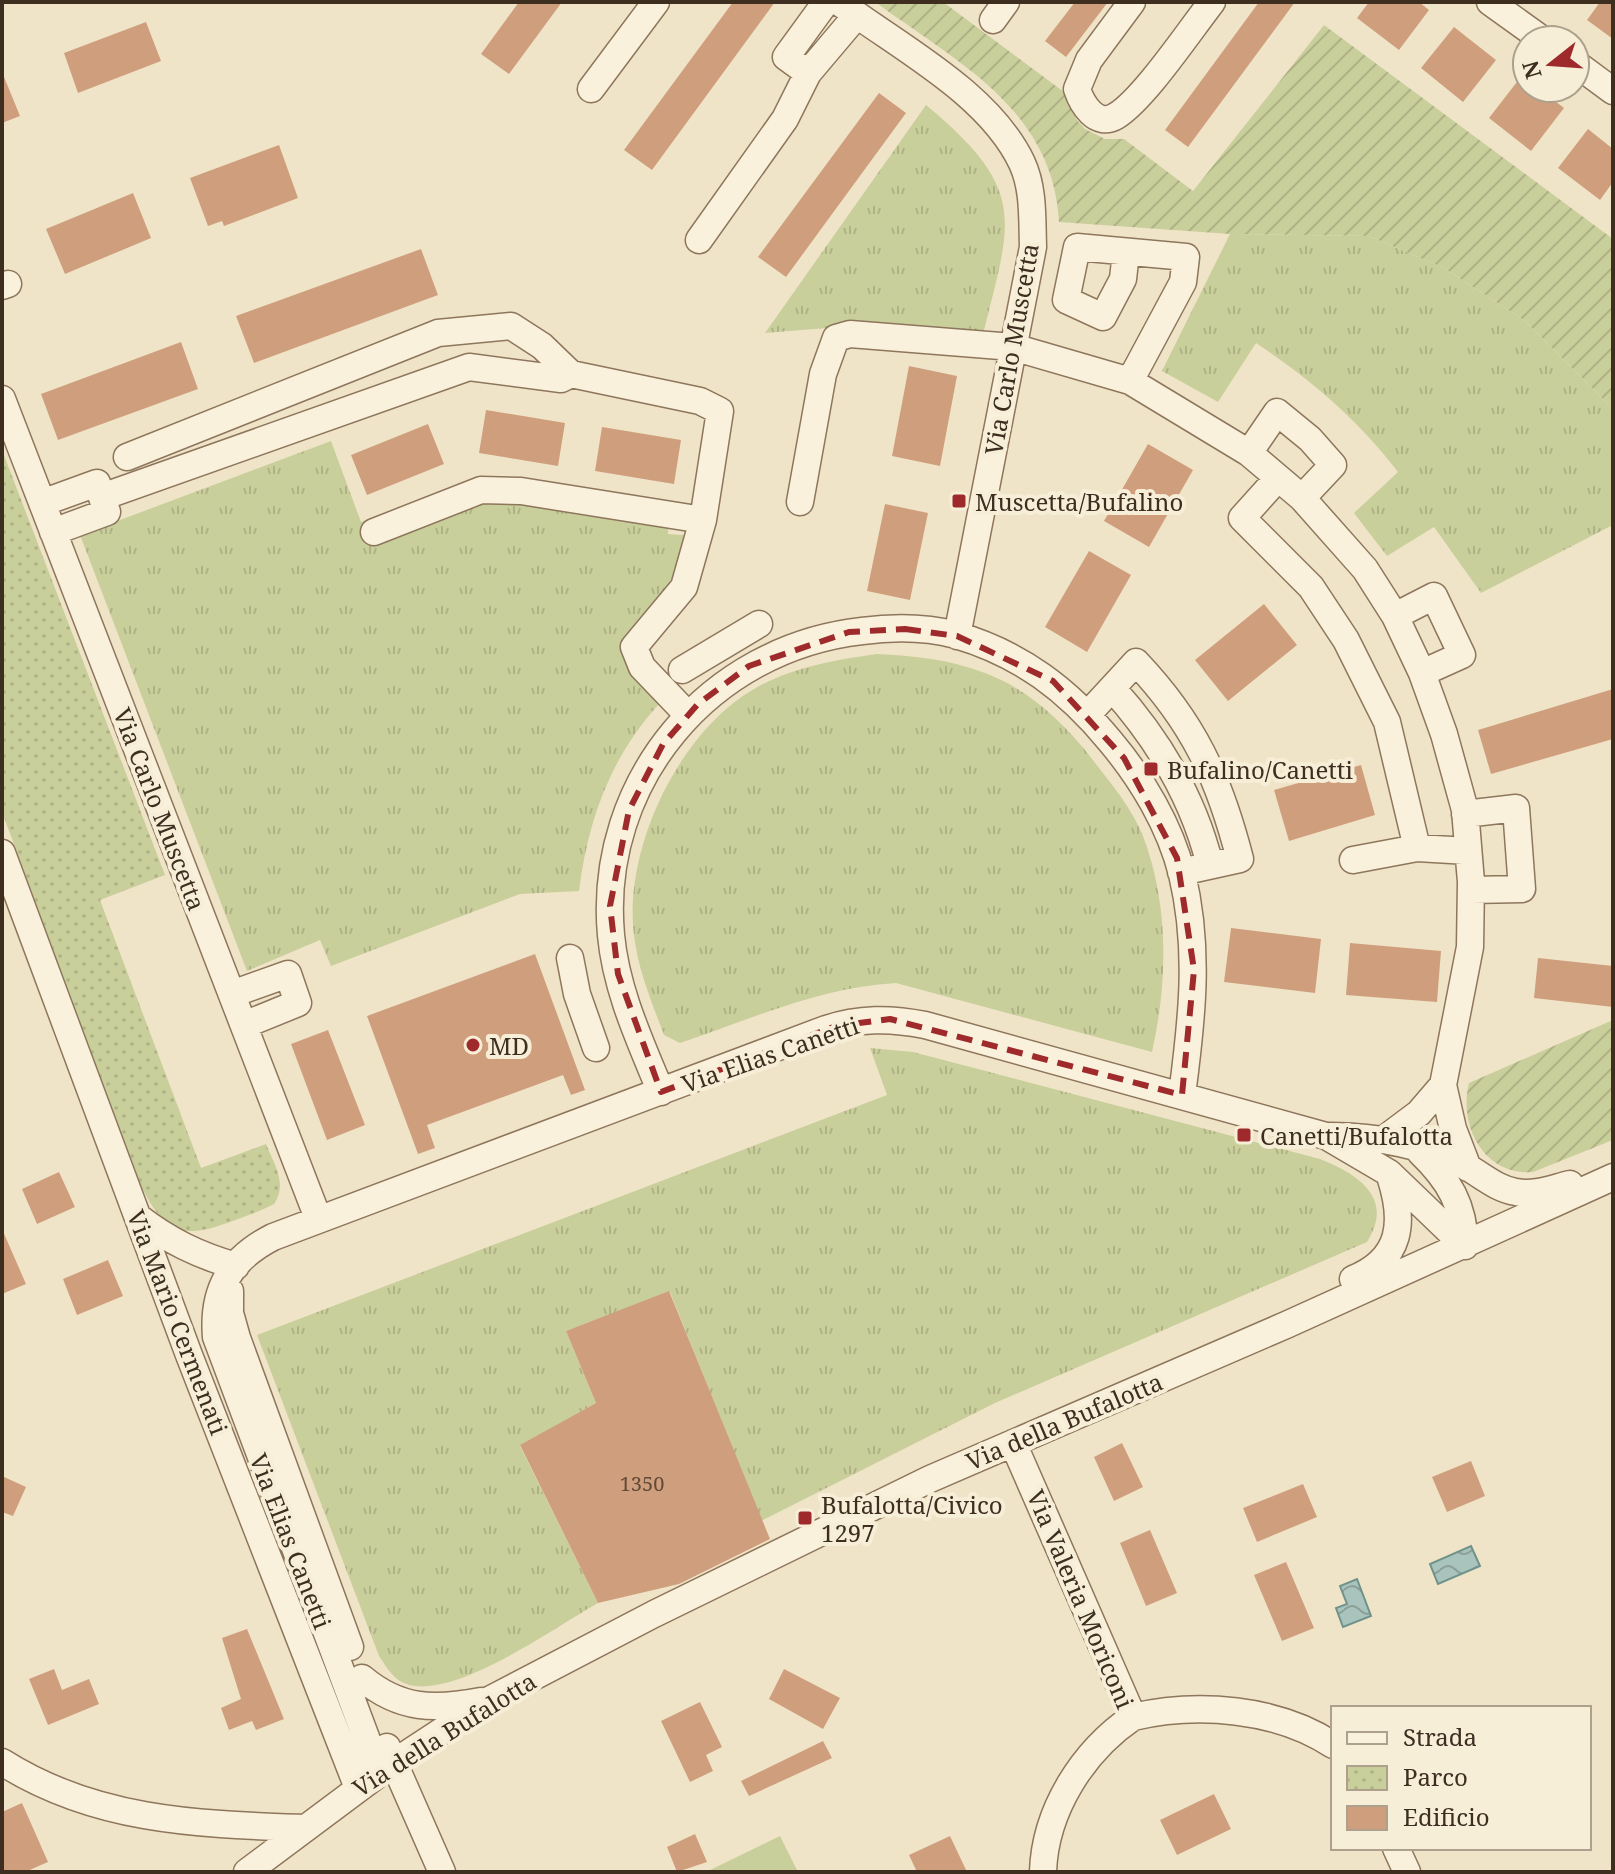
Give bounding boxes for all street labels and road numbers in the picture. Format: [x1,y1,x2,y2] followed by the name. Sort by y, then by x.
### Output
[976,241,1046,457] street label: Via Carlo Muscetta
[106,703,214,915] street label: Via Carlo Muscetta
[677,1008,863,1100] street label: Via Elias Canetti
[120,1205,236,1439] street label: Via Mario Cermenati
[961,1365,1167,1477] street label: Via della Bufalotta
[242,1449,340,1634] street label: Via Elias Canetti
[1020,1484,1142,1714] street label: Via Valeria Moriconi
[346,1664,542,1804] street label: Via della Bufalotta

